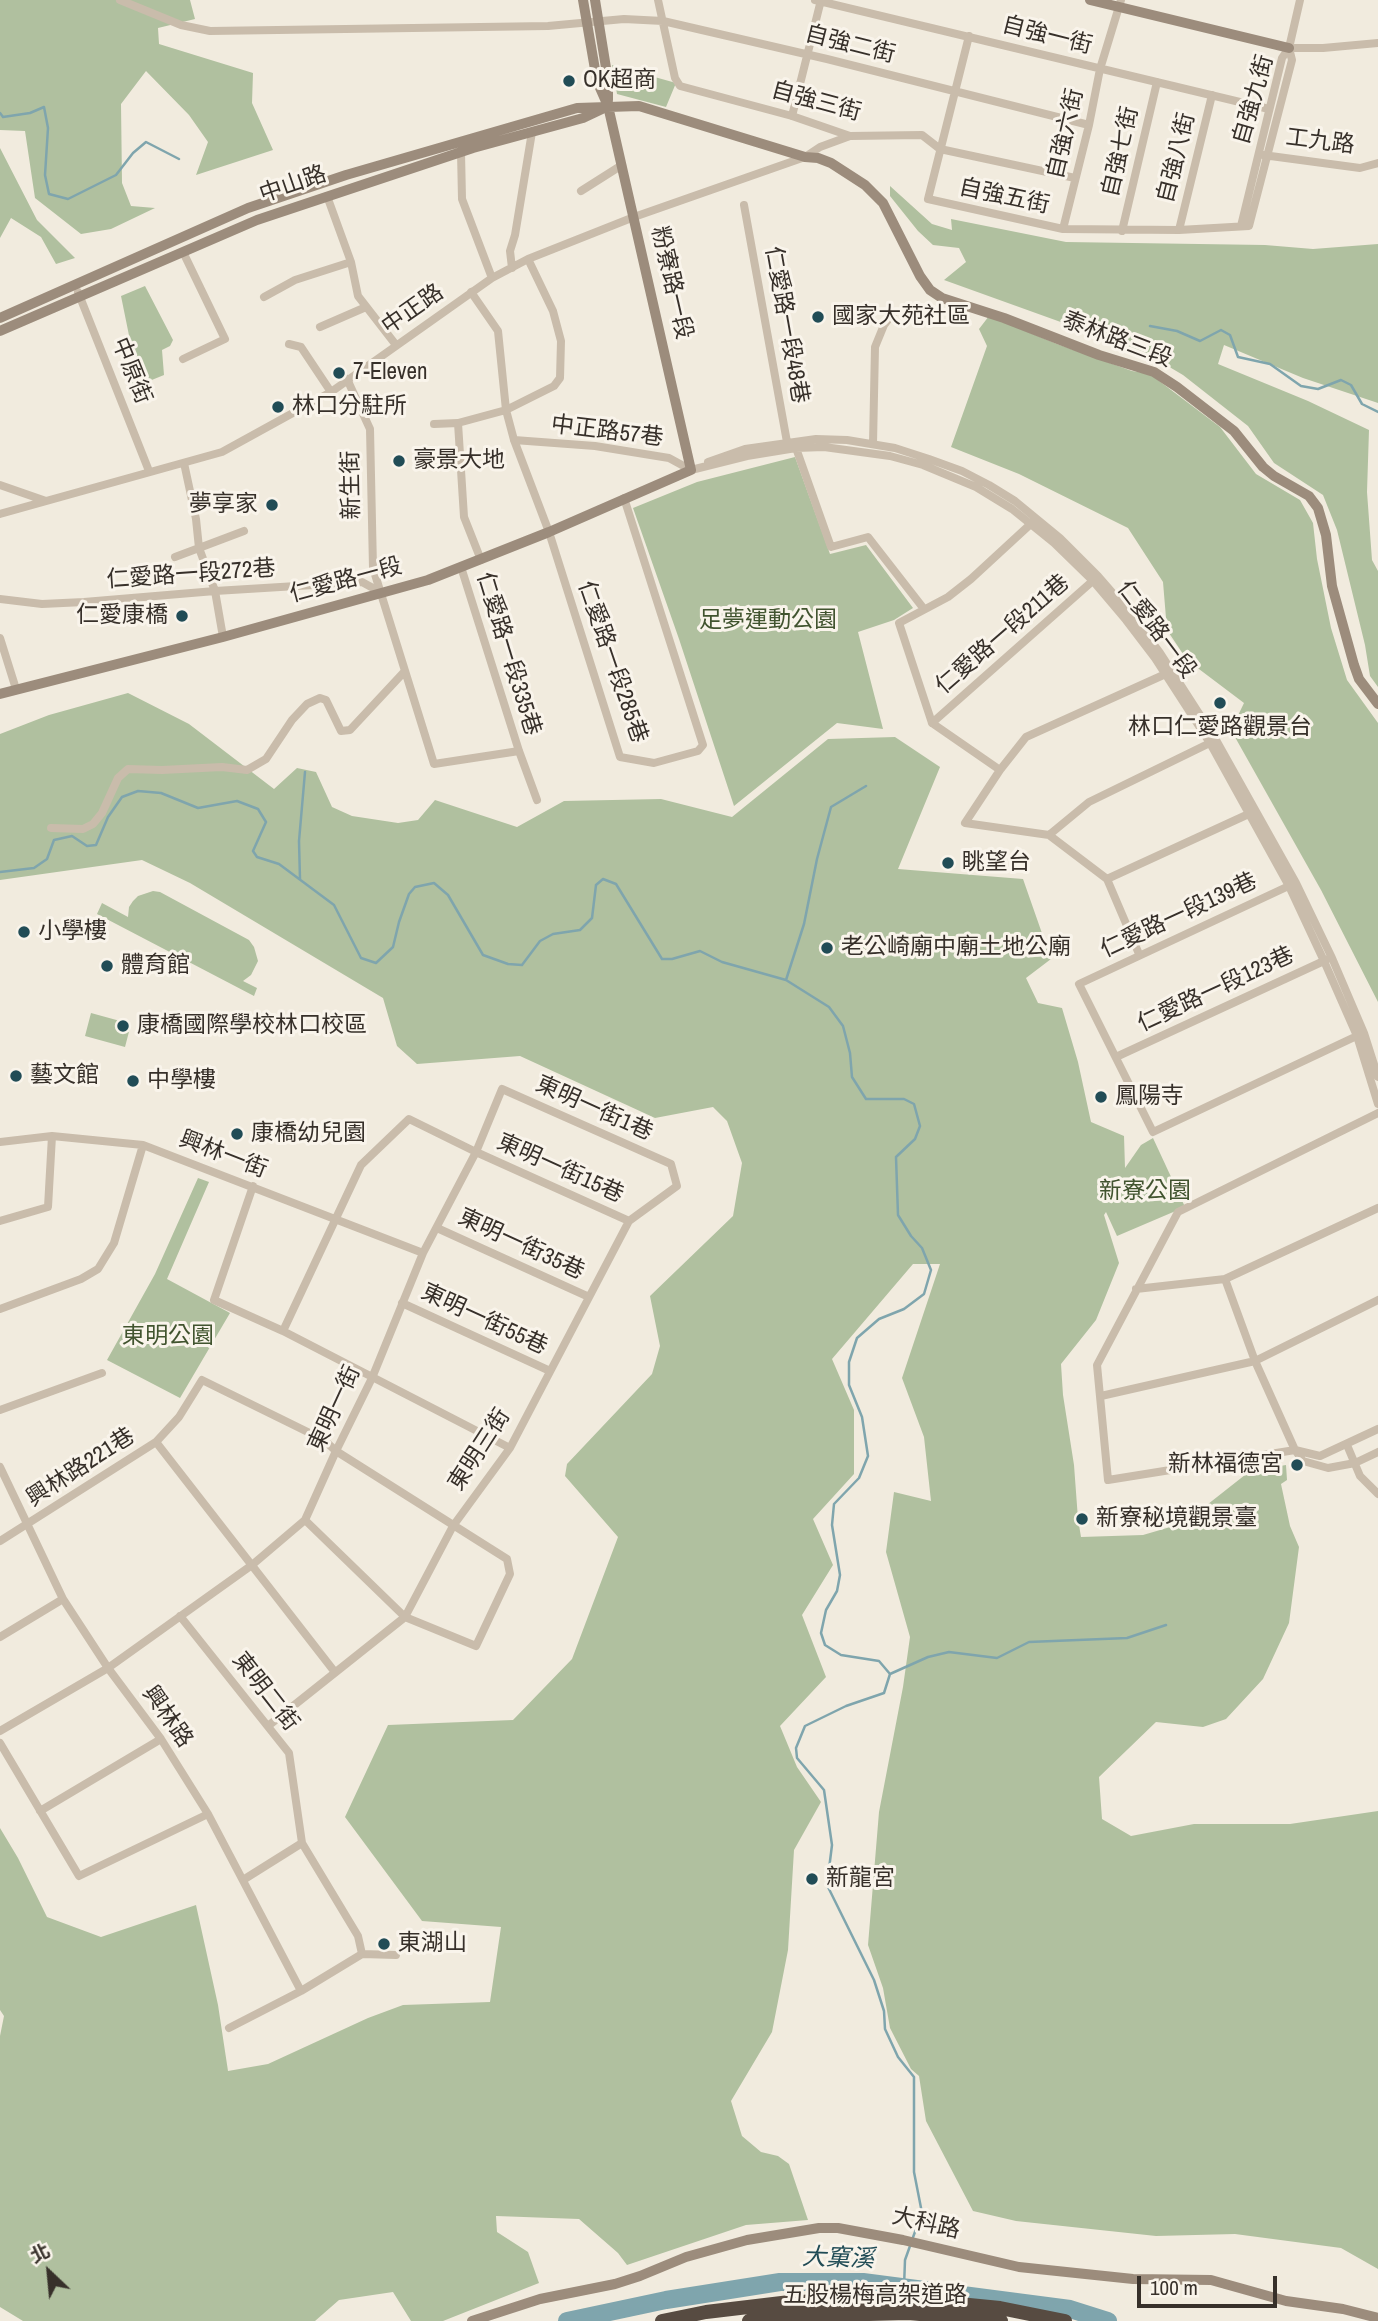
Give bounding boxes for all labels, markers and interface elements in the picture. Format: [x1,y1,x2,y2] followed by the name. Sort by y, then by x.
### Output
[999,11,1095,61] street label: 自強一街
[802,20,898,70] street label: 自強二街
[1228,52,1280,148] street label: 自強九街
[583,67,656,95] place label: OK超商
[561,73,577,89] marker: OK超商
[768,77,864,127] street label: 自強三街
[1042,86,1090,182] street label: 自強六街
[1097,104,1145,200] street label: 自強七街
[1152,110,1202,206] street label: 自強八街
[1284,124,1356,160] street label: 工九路
[256,161,330,209] street label: 中山路
[956,174,1052,220] street label: 自強五街
[645,224,697,342] street label: 粉寮路一段
[759,244,813,406] street label: 仁愛路一段48巷
[377,279,449,341] street label: 中正路
[832,303,970,331] place label: 國家大苑社區
[1058,307,1176,373] street label: 泰林路三段
[810,309,826,325] marker: 國家大苑社區
[105,334,157,408] street label: 中原街
[353,359,427,387] place label: 7-Eleven
[331,365,347,381] marker: 7-Eleven
[292,393,407,421] place label: 林口分駐所
[270,399,286,415] marker: 林口分駐所
[549,411,665,453] street label: 中正路57巷
[413,447,505,475] place label: 豪景大地
[338,450,366,520] street label: 新生街
[391,453,407,469] marker: 豪景大地
[189,491,258,519] place label: 夢享家
[264,497,280,513] marker: 夢享家
[287,553,405,609] street label: 仁愛路一段
[106,555,276,595] street label: 仁愛路一段272巷
[470,569,546,739] street label: 仁愛路一段335巷
[931,569,1075,701] street label: 仁愛路一段211巷
[1110,576,1202,684] street label: 仁愛路一段
[571,577,653,747] street label: 仁愛路一段285巷
[76,602,168,630] place label: 仁愛康橋
[699,607,837,635] park label: 足夢運動公園
[174,608,190,624] marker: 仁愛康橋
[1212,695,1228,711] marker: 林口仁愛路觀景台
[1128,714,1312,742] place label: 林口仁愛路觀景台
[962,849,1031,877] place label: 眺望台
[940,855,956,871] marker: 眺望台
[1096,868,1262,964] street label: 仁愛路一段139巷
[38,918,107,946] place label: 小學樓
[16,924,32,940] marker: 小學樓
[841,934,1071,962] place label: 老公崎廟中廟土地公廟
[819,940,835,956] marker: 老公崎廟中廟土地公廟
[1133,942,1299,1038] street label: 仁愛路一段123巷
[121,952,190,980] place label: 體育館
[99,958,115,974] marker: 體育館
[137,1012,367,1040] place label: 康橋國際學校林口校區
[115,1018,131,1034] marker: 康橋國際學校林口校區
[30,1062,99,1090] place label: 藝文館
[147,1067,216,1095] place label: 中學樓
[8,1068,24,1084] marker: 藝文館
[531,1071,657,1147] street label: 東明一街1巷
[125,1073,141,1089] marker: 中學樓
[1115,1083,1184,1111] place label: 鳳陽寺
[1093,1089,1109,1105] marker: 鳳陽寺
[251,1120,366,1148] place label: 康橋幼兒園
[175,1126,271,1184] street label: 興林一街
[229,1126,245,1142] marker: 康橋幼兒園
[492,1129,628,1209] street label: 東明一街15巷
[1099,1178,1191,1206] park label: 新寮公園
[454,1204,588,1286] street label: 東明一街35巷
[417,1279,551,1361] street label: 東明一街55巷
[122,1323,214,1351] park label: 東明公園
[303,1361,367,1457] street label: 東明一街
[443,1404,517,1496] street label: 東明三街
[22,1423,140,1513] street label: 興林路221巷
[1168,1451,1283,1479] place label: 新林福德宮
[1289,1457,1305,1473] marker: 新林福德宮
[1096,1505,1257,1533] place label: 新寮秘境觀景臺
[1074,1511,1090,1527] marker: 新寮秘境觀景臺
[226,1647,304,1737] street label: 東明二街
[136,1681,198,1753] street label: 興林路
[826,1865,895,1893] place label: 新龍宮
[804,1871,820,1887] marker: 新龍宮
[398,1930,467,1958] place label: 東湖山
[376,1936,392,1952] marker: 東湖山
[889,2203,963,2245] street label: 大科路
[14,2237,84,2307] north arrow
[26,2237,54,2269] text: 北
[802,2243,874,2275] water label: 大窠溪
[1140,2262,1280,2306] scale bar
[1150,2273,1198,2302] text: 100 m
[783,2282,967,2310] street label: 五股楊梅高架道路

